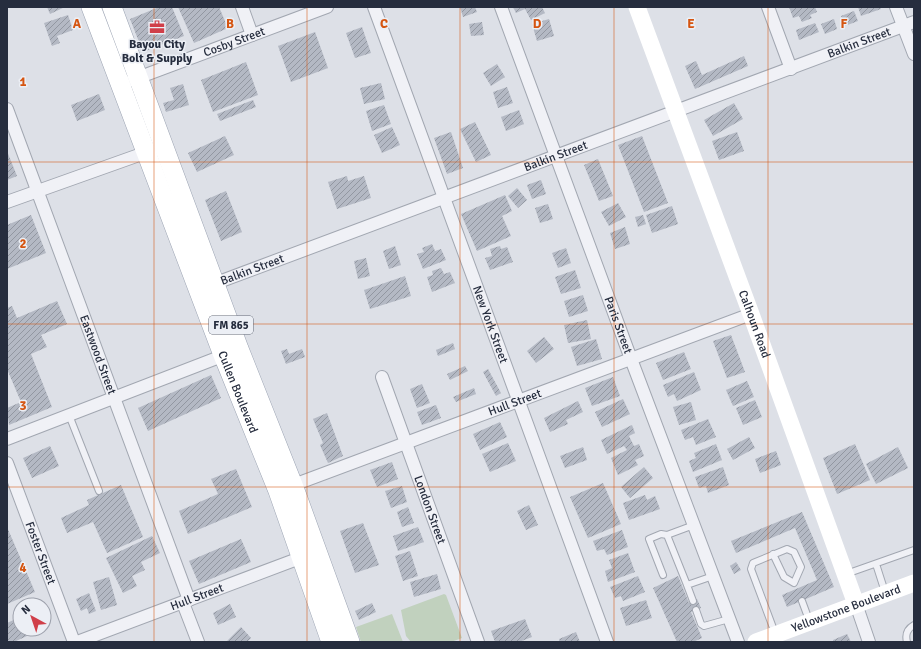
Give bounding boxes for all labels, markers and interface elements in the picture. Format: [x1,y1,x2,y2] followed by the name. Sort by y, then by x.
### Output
[73,16,82,32] text: A
[226,16,234,32] text: B
[380,16,388,32] text: C
[533,16,542,32] text: D
[687,16,695,32] text: E
[841,16,848,32] text: F
[148,18,166,36] office icon: Bayou City Bolt & Supply
[201,23,267,60] street label: Cosby Street
[825,24,893,61] street label: Balkin Street
[122,37,192,66] place label: Bayou City Bolt & Supply
[19,74,27,90] text: 1
[522,137,589,175] street label: Balkin Street
[19,236,27,252] text: 2
[218,251,286,288] street label: Balkin Street
[469,284,511,365] street label: New York Street
[735,288,774,360] street label: Calhoun Road
[601,294,636,356] street label: Paris Street
[76,313,120,397] street label: Eastwood Street
[209,316,253,334] road number: FM 865
[215,349,261,435] street label: Cullen Boulevard
[486,386,543,419] street label: Hull Street
[19,398,27,414] text: 3
[411,473,449,546] street label: London Street
[22,519,59,586] street label: Foster Street
[19,560,27,576] text: 4
[168,580,225,614] street label: Hull Street
[789,581,903,636] street label: Yellowstone Boulevard
[12,597,52,637] north arrow
[19,602,33,617] text: N

